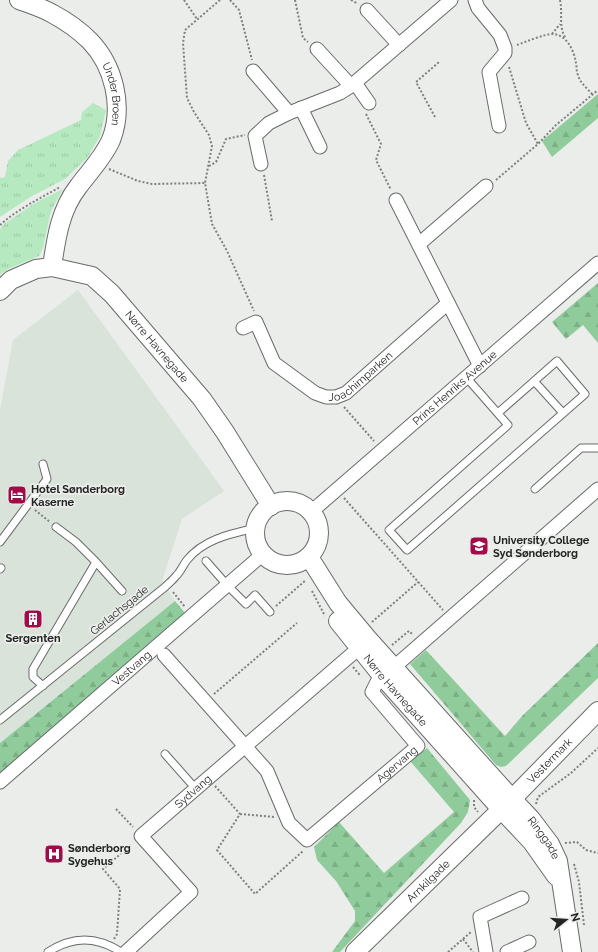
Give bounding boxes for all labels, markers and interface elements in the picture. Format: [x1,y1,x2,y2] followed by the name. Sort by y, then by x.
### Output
[99,60,123,127] street label: Under Broen
[122,308,191,386] street label: Nørre Havnegade
[410,347,500,428] street label: Prins Henriks Avenue
[328,349,395,404] street label: Joachimparken
[31,483,125,509] place label: Hotel Sønderborg Kaserne
[6,484,28,506] hotel icon: Hotel Sønderborg Kaserne
[493,534,590,560] place label: University College Syd Sønderborg
[468,535,490,557] school or university icon: University College Syd Sønderborg
[88,583,151,638] street label: Gerlachsgade
[22,608,44,630] building icon: Sergenten
[5,632,61,645] place label: Sergenten
[110,648,154,689] street label: Vestvang
[361,652,430,729] street label: Nørre Havnegade
[525,735,575,786] street label: Vestermark
[374,743,420,785] street label: Agervang
[172,772,214,811] street label: Sydvang
[524,814,562,862] street label: Ringgade
[68,842,131,868] place label: Sønderborg Sygehus
[43,843,65,865] hospital icon: Sønderborg Sygehus
[404,857,453,905] street label: Arnkilgade
[546,900,586,940] north arrow
[568,911,583,923] text: N

